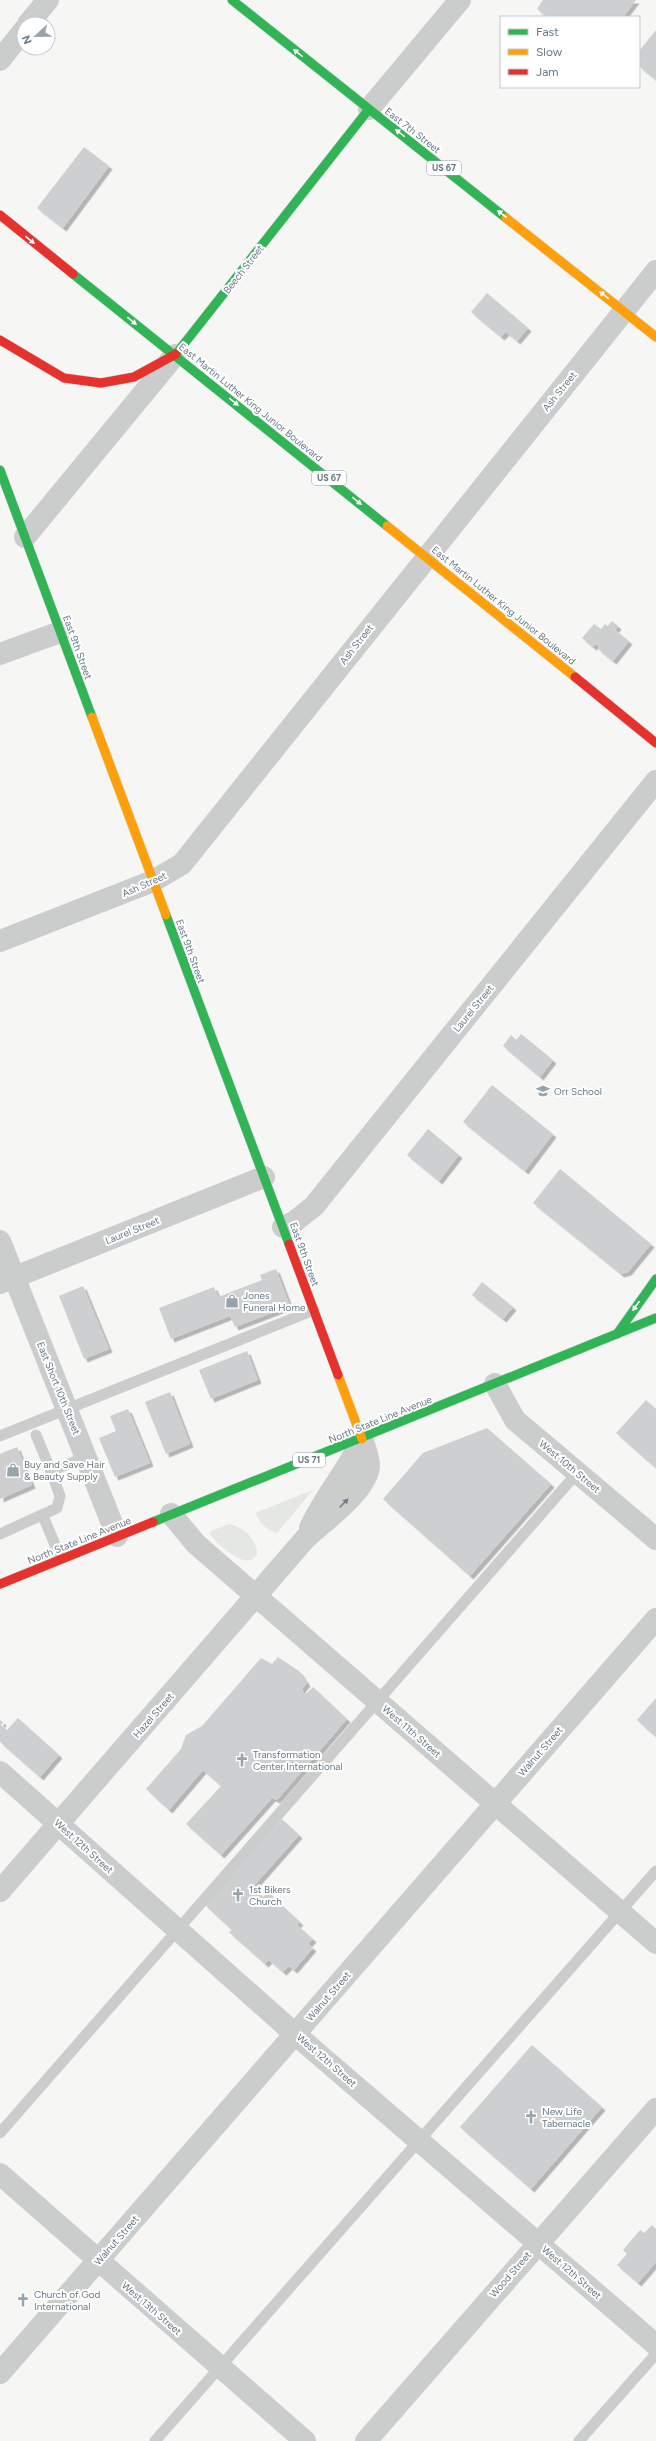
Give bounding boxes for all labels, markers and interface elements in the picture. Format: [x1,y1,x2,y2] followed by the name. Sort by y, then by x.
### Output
[16,16,56,56] north arrow
[500,16,640,88] legend
[536,25,559,39] text: Fast
[20,33,35,46] text: N
[536,45,563,59] text: Slow
[293,48,304,57] one-way arrow
[536,65,559,79] text: Jam
[382,105,443,156] street label: East 7th Street
[395,129,406,138] one-way arrow
[427,161,461,175] road number: US 67
[497,210,507,218] one-way arrow
[25,235,36,244] one-way arrow
[220,242,267,296] street label: Beech Street
[598,290,609,299] one-way arrow
[127,316,138,325] one-way arrow
[176,340,325,465] street label: East Martin Luther King Junior Boulevard
[539,369,580,414] street label: Ash Street
[228,398,239,406] one-way arrow
[312,471,346,485] road number: US 67
[351,497,362,505] one-way arrow
[429,543,578,668] street label: East Martin Luther King Junior Boulevard
[60,613,95,681] street label: East 9th Street
[337,621,376,667] street label: Ash Street
[120,869,169,900] street label: Ash Street
[173,917,208,985] street label: East 9th Street
[450,982,497,1035] street label: Laurel Street
[535,1083,551,1099] school or university icon: Orr School
[554,1085,602,1098] place label: Orr School
[103,1214,161,1247] street label: Laurel Street
[287,1220,322,1288] street label: East 9th Street
[243,1289,306,1314] place label: Jones Funeral Home
[224,1293,240,1309] shop icon: Jones Funeral Home
[632,1301,640,1312] one-way arrow
[34,1340,83,1437] street label: East Short 10th Street
[327,1393,434,1446] street label: North State Line Avenue
[536,1437,603,1496] street label: West 10th Street
[293,1453,325,1467] road number: US 71
[24,1458,106,1483] place label: Buy and Save Hair & Beauty Supply
[5,1462,21,1478] shop icon: Buy and Save Hair & Beauty Supply
[339,1498,349,1508] one-way arrow
[26,1514,133,1567] street label: North State Line Avenue
[130,1690,177,1741] street label: Hazel Street
[380,1702,444,1761] street label: West 11th Street
[515,1724,566,1779] street label: Walnut Street
[253,1748,343,1773] place label: Transformation Center International
[234,1752,250,1768] church icon: Transformation Center International
[51,1816,116,1876] street label: West 12th Street
[249,1883,291,1908] place label: 1st Bikers Church
[230,1887,246,1903] church icon: 1st Bikers Church
[303,1969,354,2024] street label: Walnut Street
[294,2031,359,2090] street label: West 12th Street
[542,2105,591,2130] place label: New Life Tabernacle
[523,2109,539,2125] church icon: New Life Tabernacle
[91,2213,142,2268] street label: Walnut Street
[539,2243,604,2302] street label: West 12th Street
[487,2248,534,2300] street label: Wood Street
[119,2279,184,2338] street label: West 13th Street
[34,2288,101,2313] place label: Church of God International
[15,2292,31,2308] church icon: Church of God International

